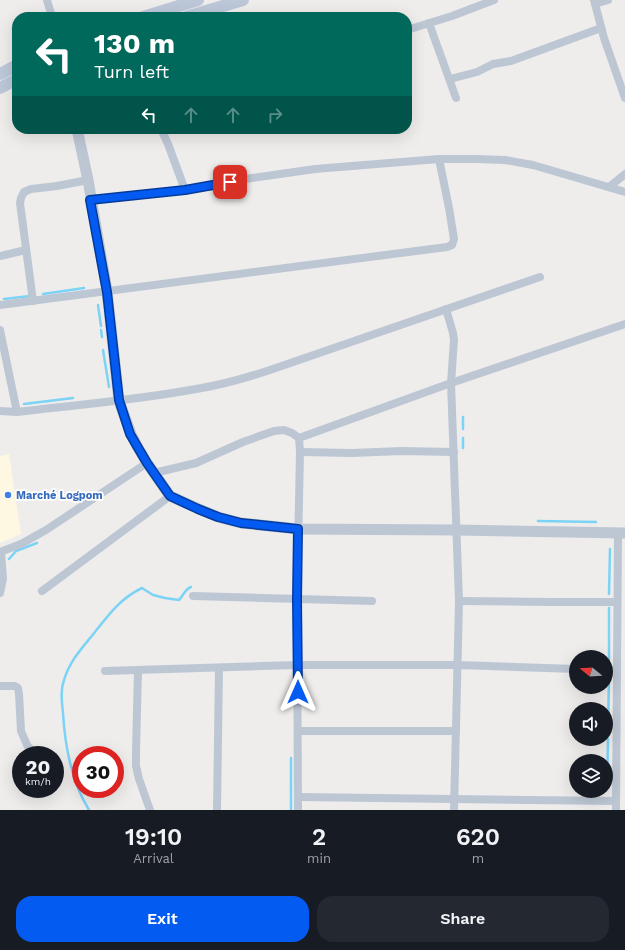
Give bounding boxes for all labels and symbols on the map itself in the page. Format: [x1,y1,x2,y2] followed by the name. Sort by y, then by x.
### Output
[213,165,247,199] pin
[16,489,103,502] place label: Marché Logpom
[3,490,13,500] marker: Marché Logpom
[569,650,613,694] north arrow
[277,671,319,713] position arrow
[72,746,124,798] speed limit sign: 30

